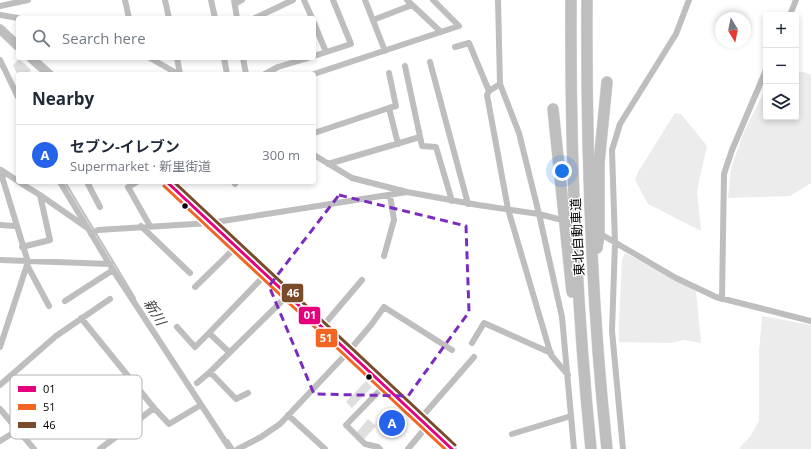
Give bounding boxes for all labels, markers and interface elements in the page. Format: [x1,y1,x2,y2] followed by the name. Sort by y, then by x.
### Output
[715,12,751,48] north arrow
[763,12,799,120] map controls
[763,12,799,48] button: +
[16,16,316,60] search box
[30,27,52,49] icon: search
[62,28,146,48] text: Search here
[763,48,799,84] button: −
[763,84,799,120] button: layers
[32,87,94,110] text: Nearby
[70,136,180,156] text: セブン-イレブン
[41,146,49,164] text: A
[262,146,300,164] text: 300 m
[70,157,211,175] text: Supermarket · 新里街道
[552,161,572,181] your location
[566,198,588,276] street label: 東北自動車道
[180,201,190,211] unlabelled marker
[281,283,304,303] line badge: 46
[287,285,299,300] text: 46
[140,295,172,330] water label: 新川
[298,306,321,325] line badge: 01
[304,307,316,322] text: 01
[315,328,338,348] line badge: 51
[320,330,332,345] text: 51
[364,372,374,382] unlabelled marker
[10,375,142,439] legend
[43,381,56,396] text: 01
[43,399,56,414] text: 51
[379,408,405,438] pin: A
[43,417,56,432] text: 46

